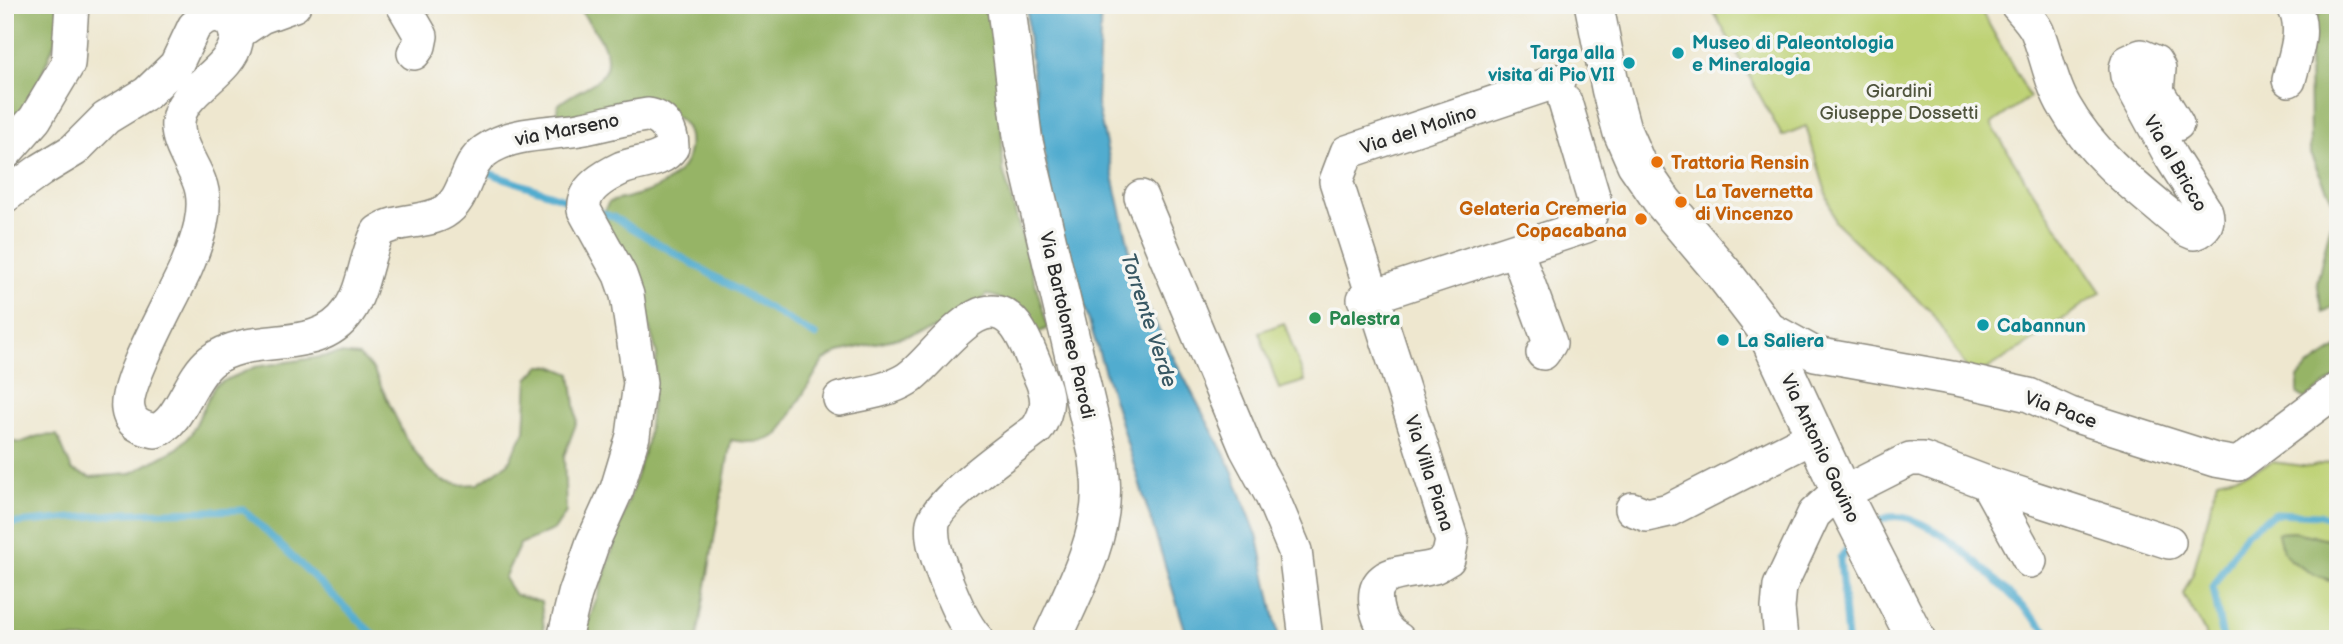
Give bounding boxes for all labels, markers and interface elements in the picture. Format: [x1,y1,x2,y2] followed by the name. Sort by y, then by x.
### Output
[1692,32,1894,77] place label: Museo di Paleontologia e Mineralogia
[1487,42,1615,87] place label: Targa alla visita di Pio VII
[1670,45,1686,61] marker: Museo di Paleontologia e Mineralogia
[1621,55,1637,71] marker: Targa alla visita di Pio VII
[1820,80,1978,125] park label: Giardini Giuseppe Dossetti
[1357,101,1480,160] street label: Via del Molino
[512,109,621,152] street label: via Marseno
[2138,111,2212,216] street label: Via al Bricco
[1671,152,1809,175] place label: Trattoria Rensin
[1649,154,1665,170] marker: Trattoria Rensin
[1695,181,1813,226] place label: La Tavernetta di Vincenzo
[1673,194,1689,210] marker: La Tavernetta di Vincenzo
[1459,198,1627,243] place label: Gelateria Cremeria Copacabana
[1633,211,1649,227] marker: Gelateria Cremeria Copacabana
[1034,230,1099,421] street label: Via Bartolomeo Parodi
[1115,250,1182,390] water label: Torrente Verde
[1329,308,1400,331] place label: Palestra
[1307,310,1323,326] marker: Palestra
[1997,315,2086,338] place label: Cabannun
[1975,317,1991,333] marker: Cabannun
[1737,330,1825,353] place label: La Saliera
[1715,332,1731,348] marker: La Saliera
[1775,371,1864,527] street label: Via Antonio Gavino
[2021,387,2100,434] street label: Via Pace
[1399,413,1458,534] street label: Via Villa Piana

